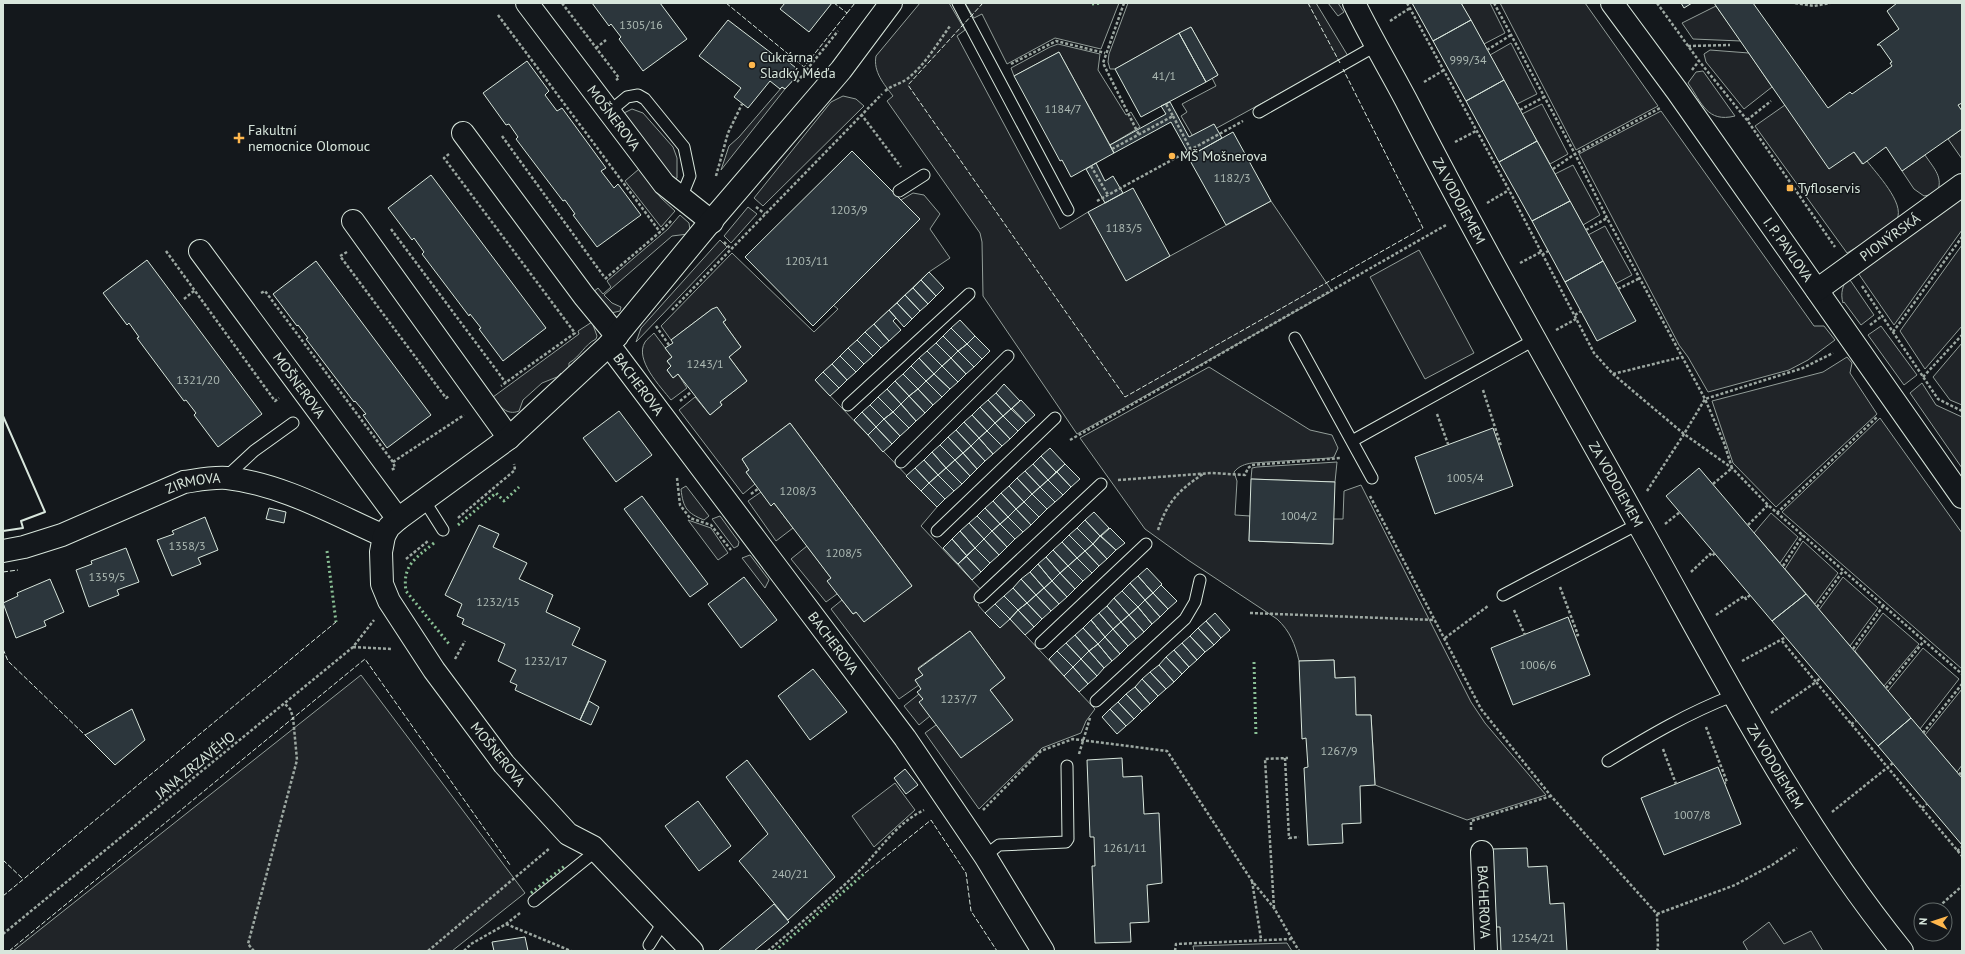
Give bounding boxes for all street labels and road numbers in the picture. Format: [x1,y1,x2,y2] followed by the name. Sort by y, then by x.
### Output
[583,81,645,155] street label: MOŠNEROVA
[1429,155,1490,247] street label: ZA VODOJEMEM
[1856,209,1925,265] street label: PIONÝRSKÁ
[1759,214,1818,286] street label: I. P. PAVLOVA
[269,349,330,422] street label: MOŠNEROVA
[609,349,668,420] street label: BACHEROVA
[1585,438,1647,530] street label: ZA VODOJEMEM
[163,469,222,498] street label: ZIRMOVA
[804,608,863,678] street label: BACHEROVA
[467,718,530,790] street label: MOŠNEROVA
[1743,721,1808,812] street label: ZA VODOJEMEM
[151,727,239,803] street label: JANA ZRZAVÉHO
[1474,865,1495,940] street label: BACHEROVA

